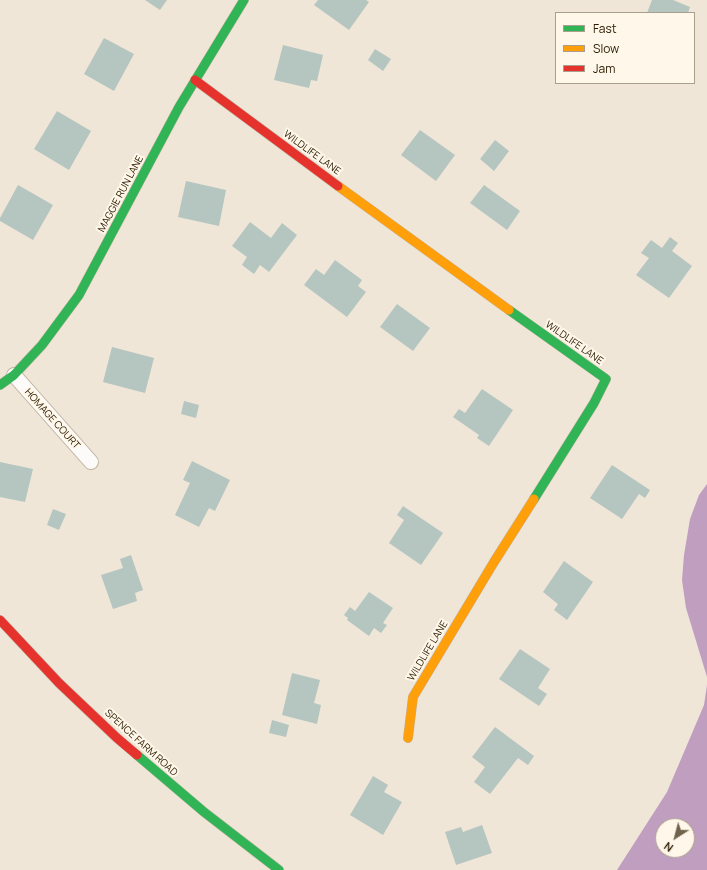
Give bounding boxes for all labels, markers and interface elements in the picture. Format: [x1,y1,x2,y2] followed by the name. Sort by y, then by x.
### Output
[555,12,695,84] legend
[593,20,617,37] text: Fast
[593,40,619,57] text: Slow
[593,60,615,77] text: Jam
[281,128,343,178] street label: WILDLIFE LANE
[96,154,146,234] street label: MAGGIE RUN LANE
[543,319,605,367] street label: WILDLIFE LANE
[22,386,82,452] street label: HOMAGE COURT
[405,619,451,683] street label: WILDLIFE LANE
[102,707,180,779] street label: SPENCE FARM ROAD
[655,818,695,858] north arrow
[661,839,676,856] text: N

